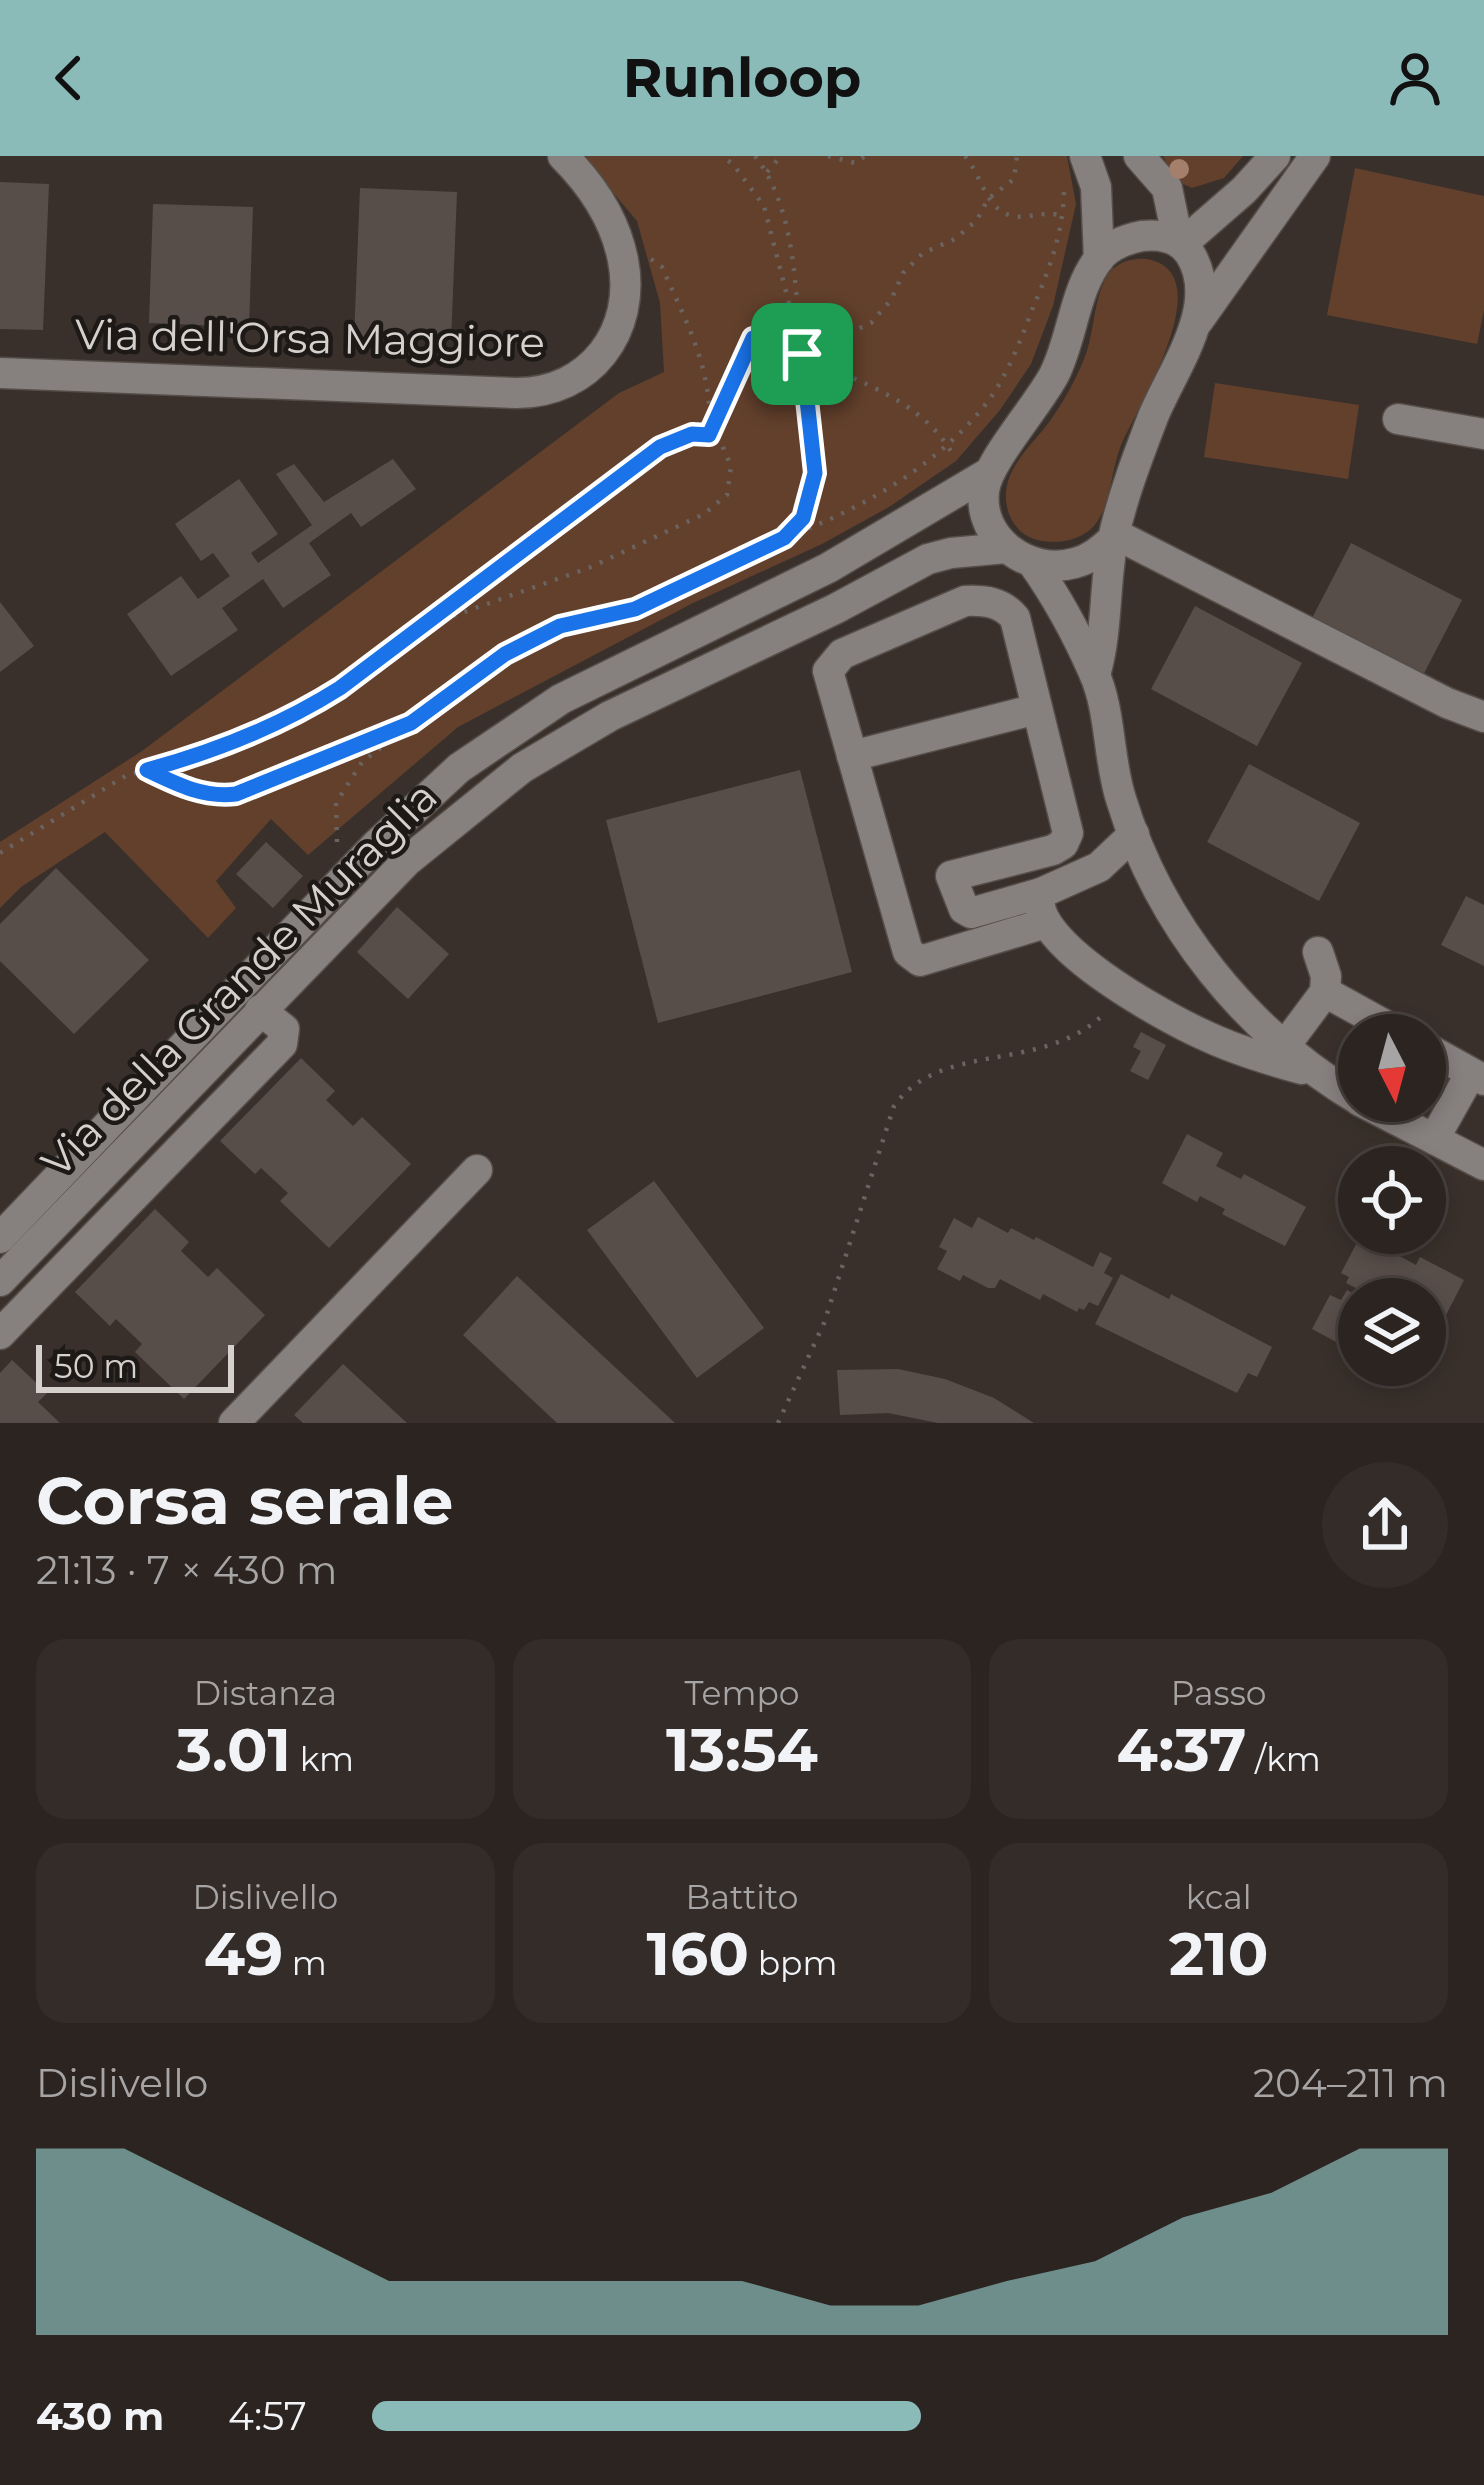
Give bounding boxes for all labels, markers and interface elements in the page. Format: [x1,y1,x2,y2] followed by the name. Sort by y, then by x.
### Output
[36,45,102,111] icon: back
[623,45,861,111] text: Runloop
[1382,45,1448,111] icon: person
[751,303,853,405] pin
[75,308,545,368] street label: Via dell'Orsa Maggiore
[769,321,835,387] icon: arrive
[30,770,448,1188] street label: Via della Grande Muraglia
[1338,1014,1446,1122] north arrow
[1338,1014,1446,1386] map controls
[1338,1146,1446,1254] button: locate
[1338,1278,1446,1386] button: layers
[36,1339,234,1392] scale bar
[54,1346,138,1386] text: 50 m
[36,1460,453,1541] text: Corsa serale
[1322,1462,1448,1588] button: share
[36,1546,337,1594] text: 21:13 · 7 × 430 m
[194,1673,337,1713] text: Distanza
[684,1673,800,1713] text: Tempo
[1171,1673,1266,1713] text: Passo
[177,1713,291,1786] text: 3.01
[666,1713,818,1786] text: 13:54
[1117,1713,1246,1786] text: 4:37
[291,1739,354,1779] text: km
[1246,1739,1321,1779] text: /km
[192,1877,338,1917] text: Dislivello
[686,1877,798,1917] text: Battito
[1186,1877,1252,1917] text: kcal
[204,1917,283,1990] text: 49
[647,1917,749,1990] text: 160
[1169,1917,1268,1990] text: 210
[283,1943,327,1983] text: m
[749,1943,837,1983] text: bpm
[36,2059,208,2107] text: Dislivello
[1253,2059,1448,2107] text: 204–211 m
[36,2392,164,2440] text: 430 m
[228,2392,307,2440] text: 4:57

